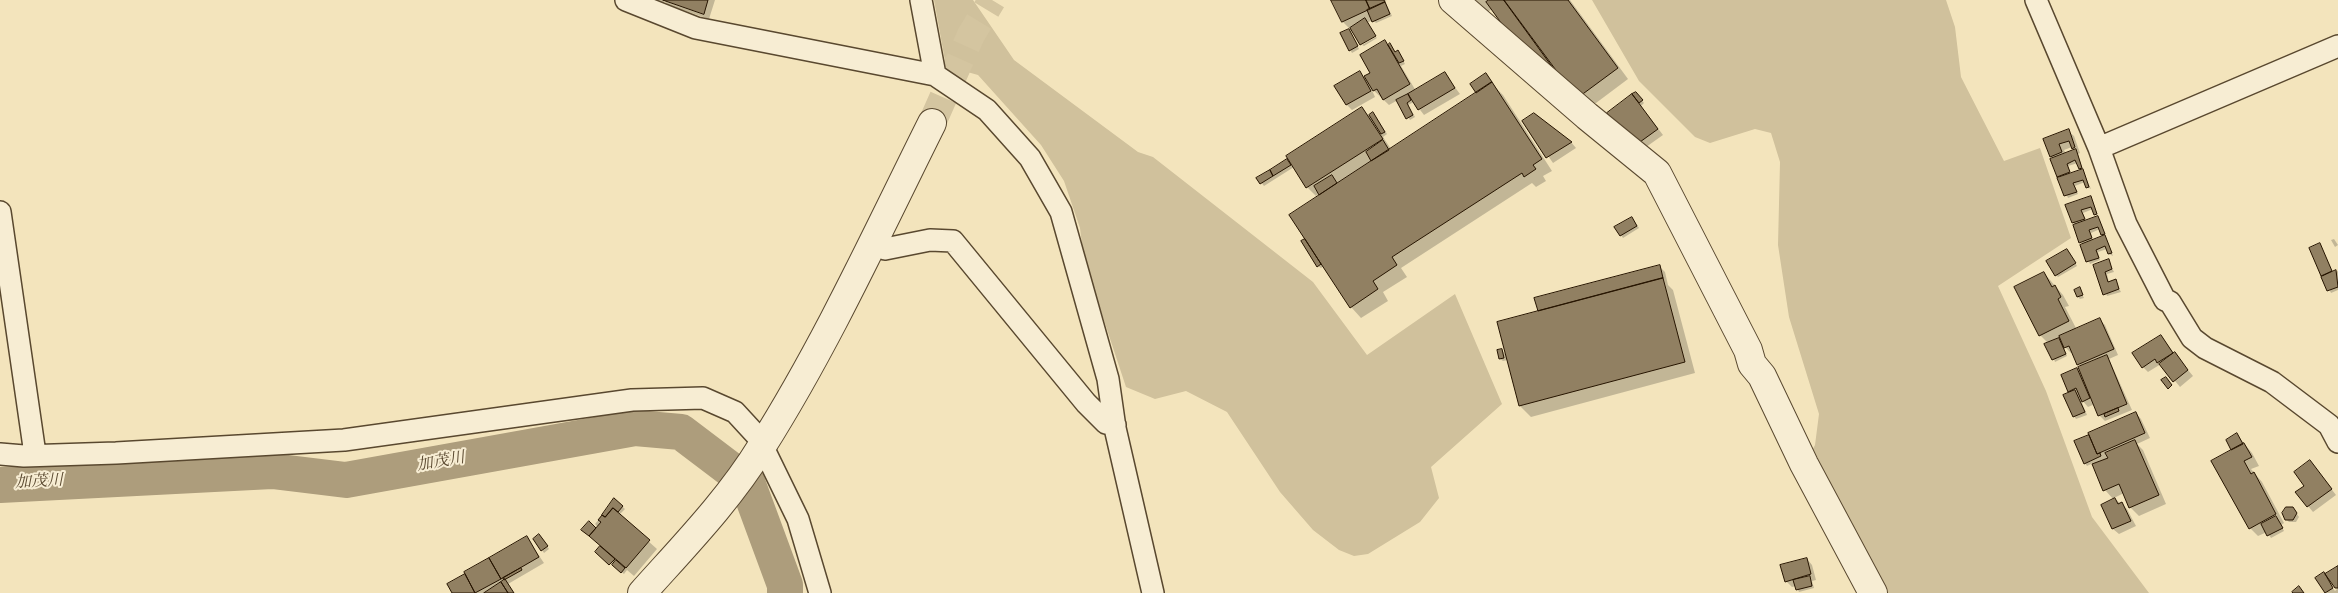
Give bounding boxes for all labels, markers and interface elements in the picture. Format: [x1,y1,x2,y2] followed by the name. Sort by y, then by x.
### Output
[416,449,466,477] water label: 加茂川
[15,472,63,494] water label: 加茂川

